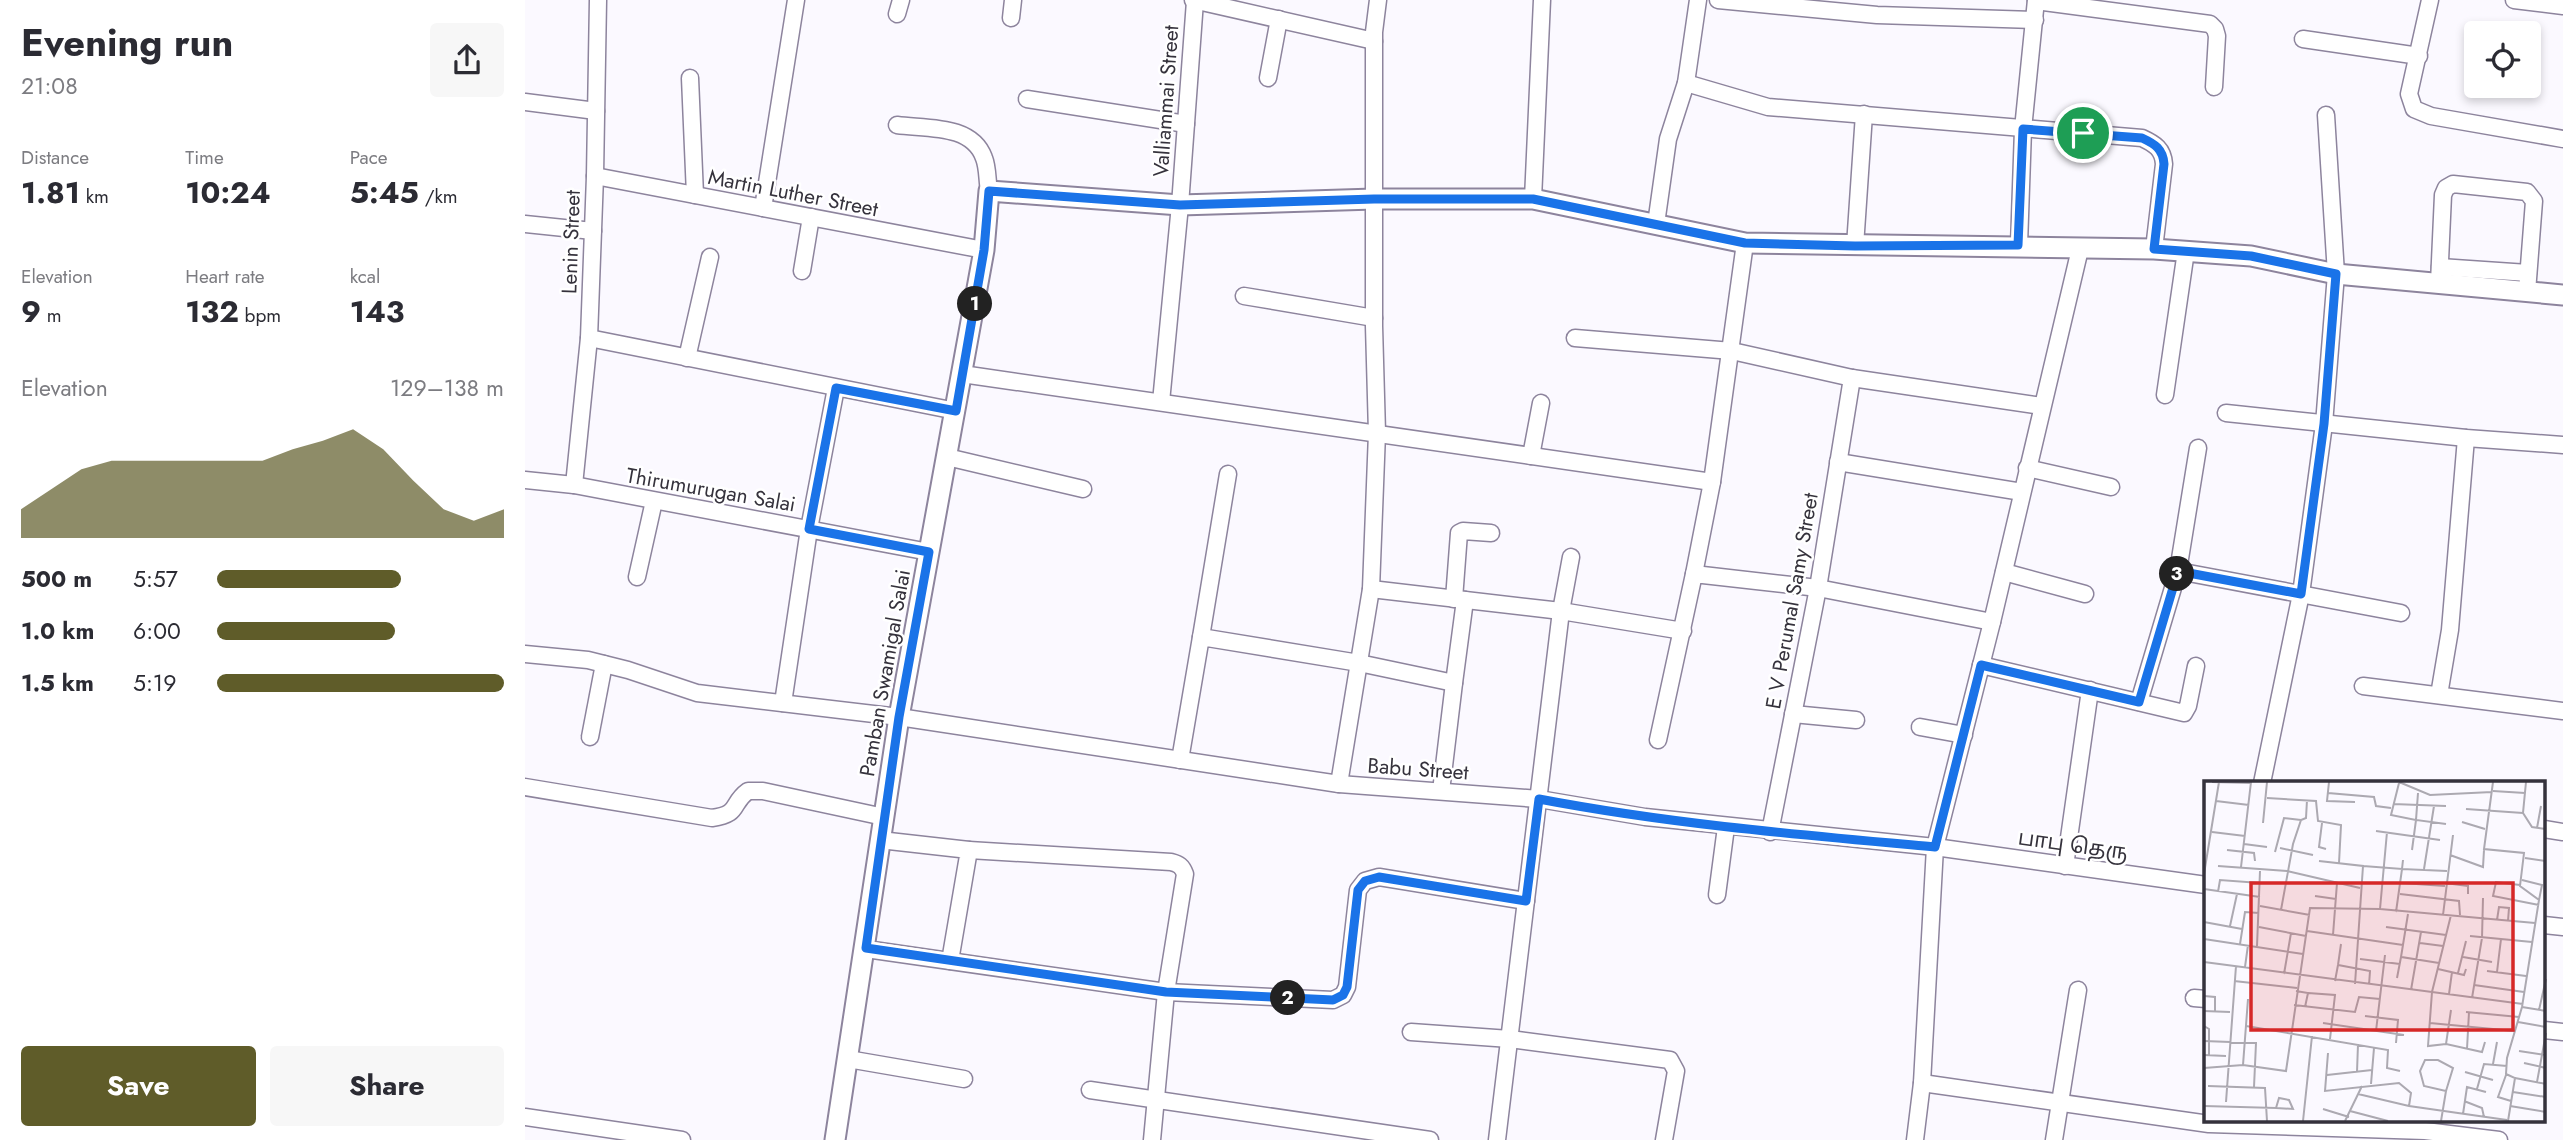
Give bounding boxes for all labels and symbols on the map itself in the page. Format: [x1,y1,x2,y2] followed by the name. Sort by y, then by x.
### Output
[1146,24,1186,178] street label: Valliammai Street
[2053,103,2113,163] pin
[705,162,881,224] street label: Martin Luther Street
[554,189,588,295] street label: Lenin Street
[958,286,993,322] pin: 1
[624,460,798,520] street label: Thirumurugan Salai
[1758,491,1826,711] street label: E V Perumal Samy Street
[2159,556,2195,592] pin: 3
[852,567,918,779] street label: Pamban Swamigal Salai
[1366,751,1470,787] street label: Babu Street
[2204,781,2546,1122] inset map
[2016,822,2130,868] street label: பாபு தெரு
[1271,981,1305,1016] pin: 2

